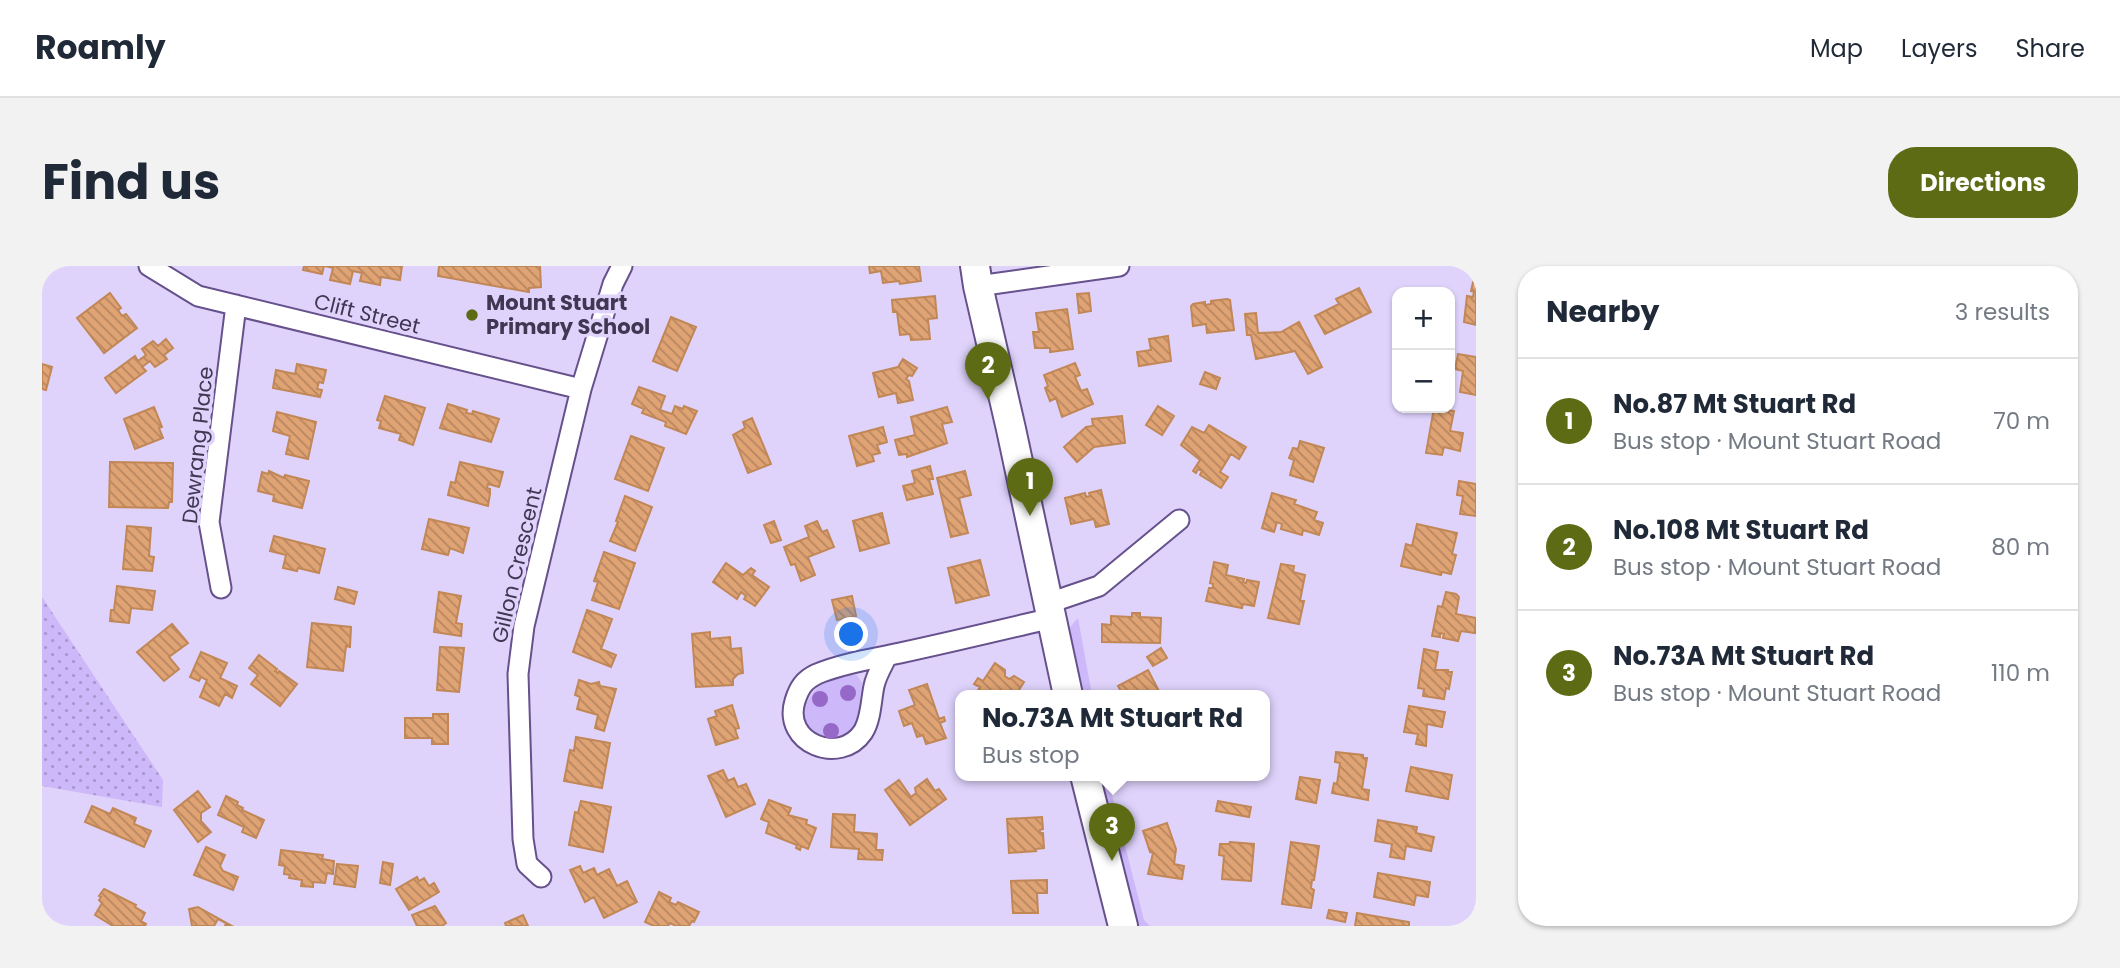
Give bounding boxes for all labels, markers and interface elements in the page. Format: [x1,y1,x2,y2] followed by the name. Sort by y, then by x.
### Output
[35,24,165,71] text: Roamly
[1810,32,1863,65] text: Map
[1901,32,1977,65] text: Layers
[2015,32,2085,65] text: Share
[1888,147,2078,218] button: Directions
[42,148,220,216] text: Find us
[311,286,423,341] street label: Clift Street
[1392,287,1455,413] map controls
[1392,287,1455,350] button: +
[486,288,650,341] place label: Mount Stuart Primary School
[1546,290,1660,333] text: Nearby
[1955,296,2050,328] text: 3 results
[464,307,480,323] marker: Mount Stuart Primary School
[965,342,1011,400] pin: 2
[1392,350,1455,413] button: −
[175,365,220,525] street label: Dewrang Place
[1613,386,1856,422] text: No.87 Mt Stuart Rd
[1565,405,1573,437] text: 1
[1993,405,2050,437] text: 70 m
[1613,425,1941,457] text: Bus stop · Mount Stuart Road
[1007,458,1053,516] pin: 1
[484,484,549,646] street label: Gillon Crescent
[1613,512,1869,548] text: No.108 Mt Stuart Rd
[1562,531,1576,563] text: 2
[1991,531,2050,563] text: 80 m
[1613,551,1941,583] text: Bus stop · Mount Stuart Road
[834,617,868,651] your location
[1613,638,1874,674] text: No.73A Mt Stuart Rd
[1562,657,1576,689] text: 3
[1991,657,2050,689] text: 110 m
[1613,677,1941,709] text: Bus stop · Mount Stuart Road
[955,690,1270,781] popup
[982,700,1243,736] text: No.73A Mt Stuart Rd
[982,739,1080,771] text: Bus stop
[1089,803,1135,861] pin: 3

